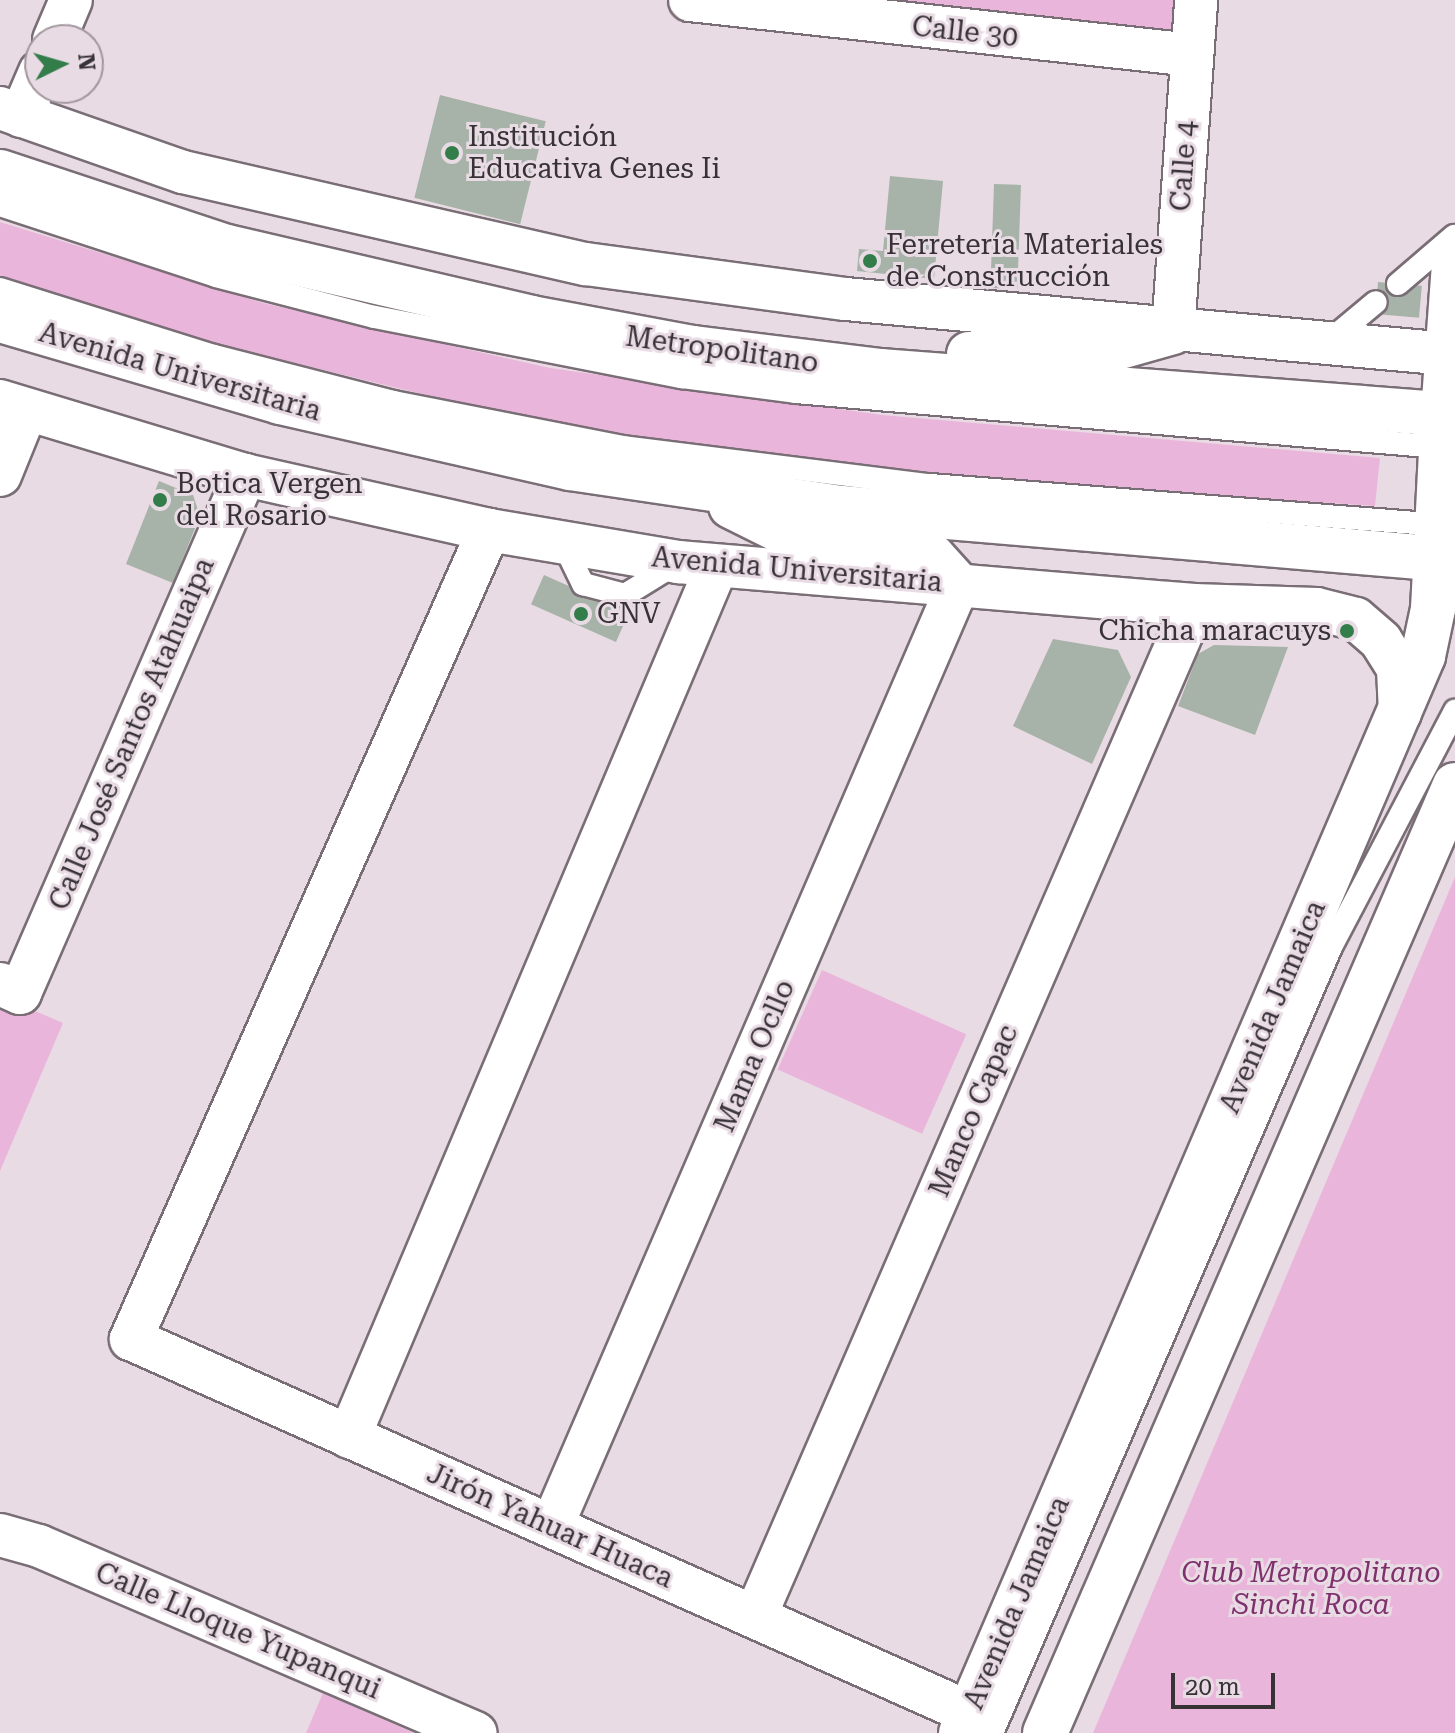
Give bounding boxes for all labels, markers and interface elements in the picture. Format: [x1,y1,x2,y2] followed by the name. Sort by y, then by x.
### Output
[910,10,1020,54] street label: Calle 30
[24,24,104,104] north arrow
[73,52,100,72] text: N
[468,120,720,186] place label: Institución Educativa Genes Ii
[1164,120,1204,212] street label: Calle 4
[443,144,461,162] marker: Institución Educativa Genes Ii
[886,228,1163,294] place label: Ferretería Materiales de Construcción
[861,252,879,270] marker: Ferretería Materiales de Construcción
[35,316,325,428] street label: Avenida Universitaria
[623,320,821,380] street label: Metropolitano
[176,467,362,533] place label: Botica Vergen del Rosario
[151,491,169,509] marker: Botica Vergen del Rosario
[650,541,944,599] street label: Avenida Universitaria
[42,553,222,915] street label: Calle José Santos Atahuaipa
[597,597,661,631] place label: GNV
[572,605,590,623] marker: GNV
[1098,614,1331,648] place label: Chicha maracuys
[1338,622,1356,640] marker: Chicha maracuys
[1213,896,1333,1118] street label: Avenida Jamaica
[708,975,802,1137] street label: Mama Ocllo
[923,1020,1025,1202] street label: Manco Capac
[422,1457,678,1595] street label: Jirón Yahuar Huaca
[957,1492,1077,1714] street label: Avenida Jamaica
[90,1556,386,1706] street label: Calle Lloque Yupanqui
[1181,1556,1441,1622] park label: Club Metropolitano Sinchi Roca
[1175,1657,1279,1707] scale bar
[1185,1673,1240,1701] text: 20 m

